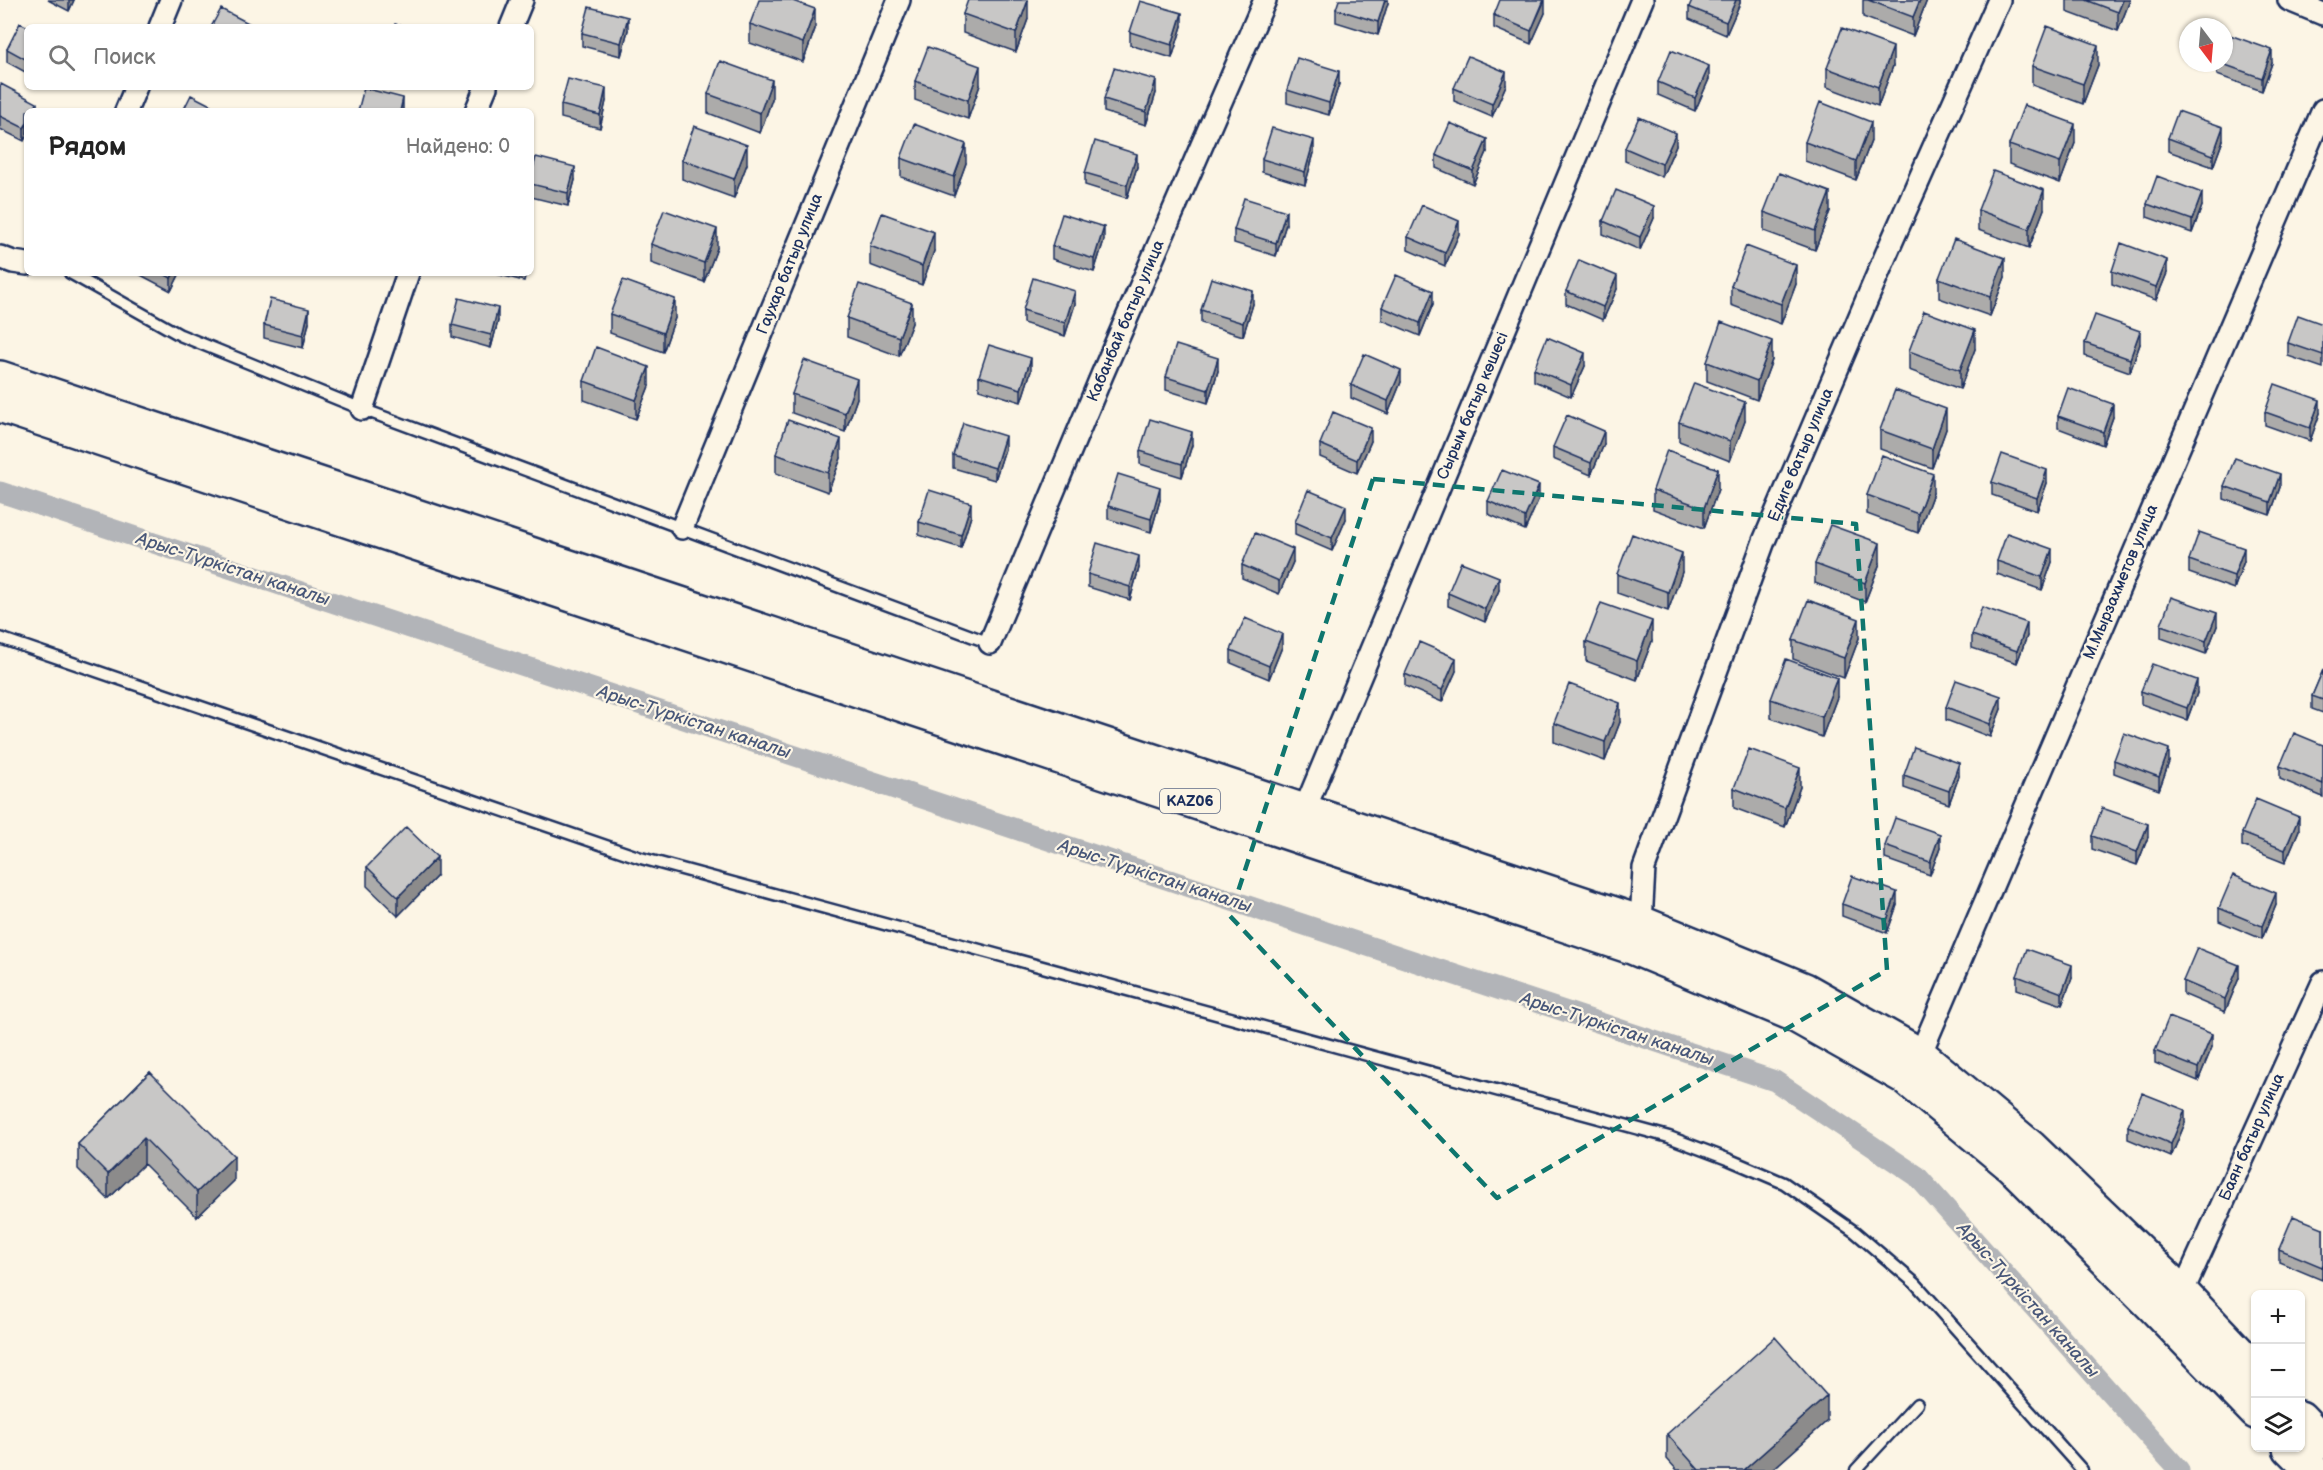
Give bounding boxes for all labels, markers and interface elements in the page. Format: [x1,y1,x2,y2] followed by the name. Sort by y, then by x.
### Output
[2179,18,2233,72] north arrow
[24,24,534,90] search box
[45,41,78,74] icon: search
[93,44,156,71] text: Поиск
[48,132,126,163] text: Рядом
[406,135,510,159] text: Найдено: 0
[753,190,827,337] street label: Гаухар батыр улица
[1083,237,1169,405] street label: Кабанбай батыр улица
[1433,329,1513,483] street label: Сырым батыр көшесі
[1764,385,1838,525] street label: Едиге батыр улица
[2080,501,2162,662] street label: М.Мырзахметов улица
[133,528,332,610] water label: Арыс-Түркістан каналы
[594,681,793,763] water label: Арыс-Түркістан каналы
[1160,789,1220,813] road number: KАZ06
[1055,835,1254,917] water label: Арыс-Түркістан каналы
[1517,988,1716,1070] water label: Арыс-Түркістан каналы
[2215,1070,2289,1204] street label: Баян батыр улица
[1952,1217,2103,1382] water label: Арыс-Түркістан каналы
[2251,1290,2305,1452] map controls
[2251,1290,2305,1344] button: +
[2251,1344,2305,1398] button: −
[2251,1398,2305,1452] button: layers

